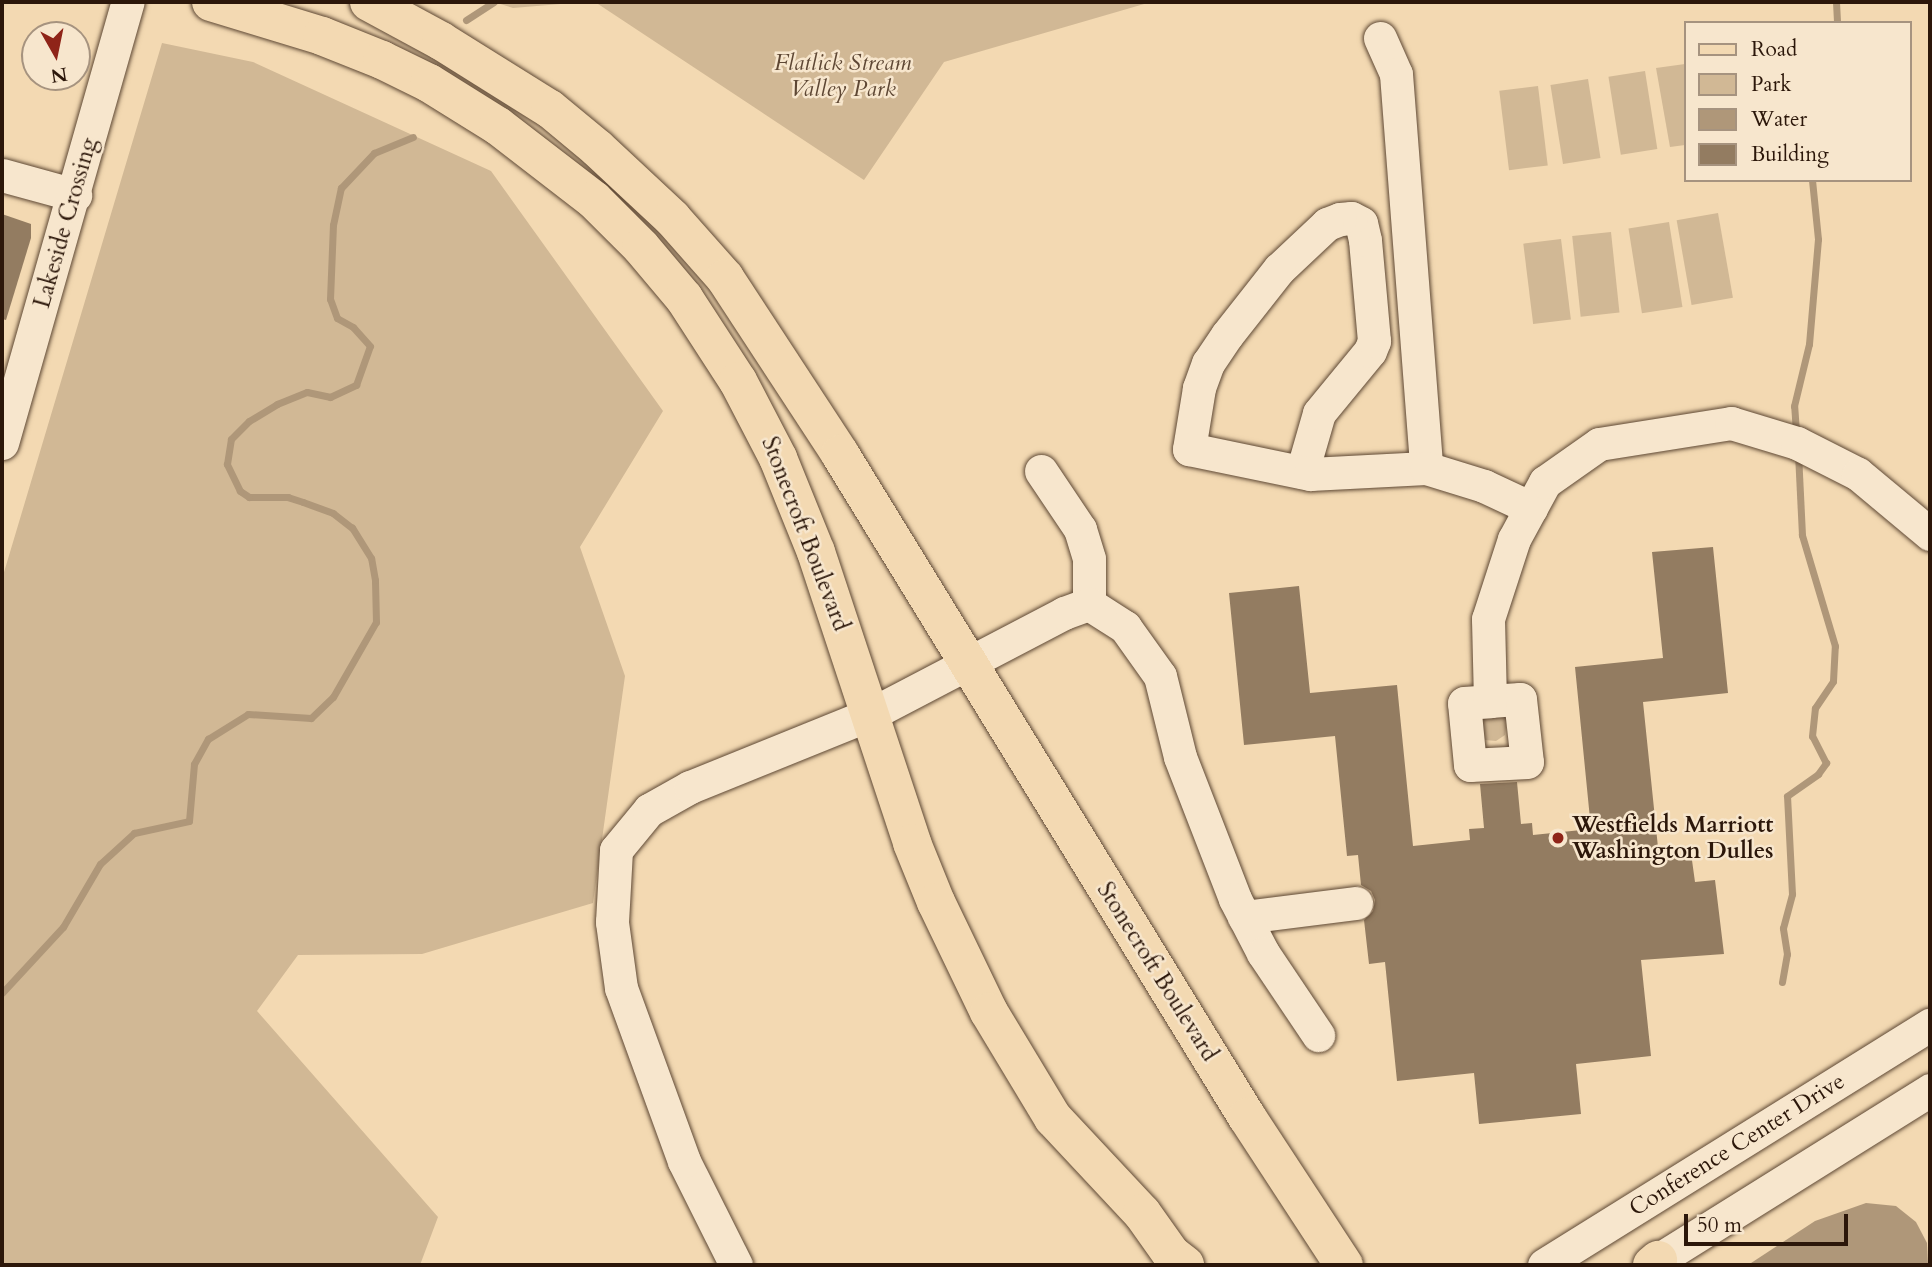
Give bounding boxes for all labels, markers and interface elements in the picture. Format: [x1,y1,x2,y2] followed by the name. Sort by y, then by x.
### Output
[21,21,91,91] north arrow
[1684,21,1911,182] legend
[1751,35,1797,64] text: Road
[774,49,912,103] park label: Flatlick Stream Valley Park
[49,61,69,89] text: N
[1751,70,1791,99] text: Park
[1751,105,1807,134] text: Water
[28,135,104,311] street label: Lakeside Crossing
[1751,140,1829,169] text: Building
[755,433,855,635] street label: Stonecroft Boulevard
[1572,811,1774,865] place label: Westfields Marriott Washington Dulles
[1550,830,1566,846] marker: Westfields Marriott Washington Dulles
[1091,877,1223,1067] street label: Stonecroft Boulevard
[1624,1067,1850,1223] street label: Conference Center Drive
[1687,1200,1852,1244] scale bar
[1697,1211,1742,1240] text: 50 m

